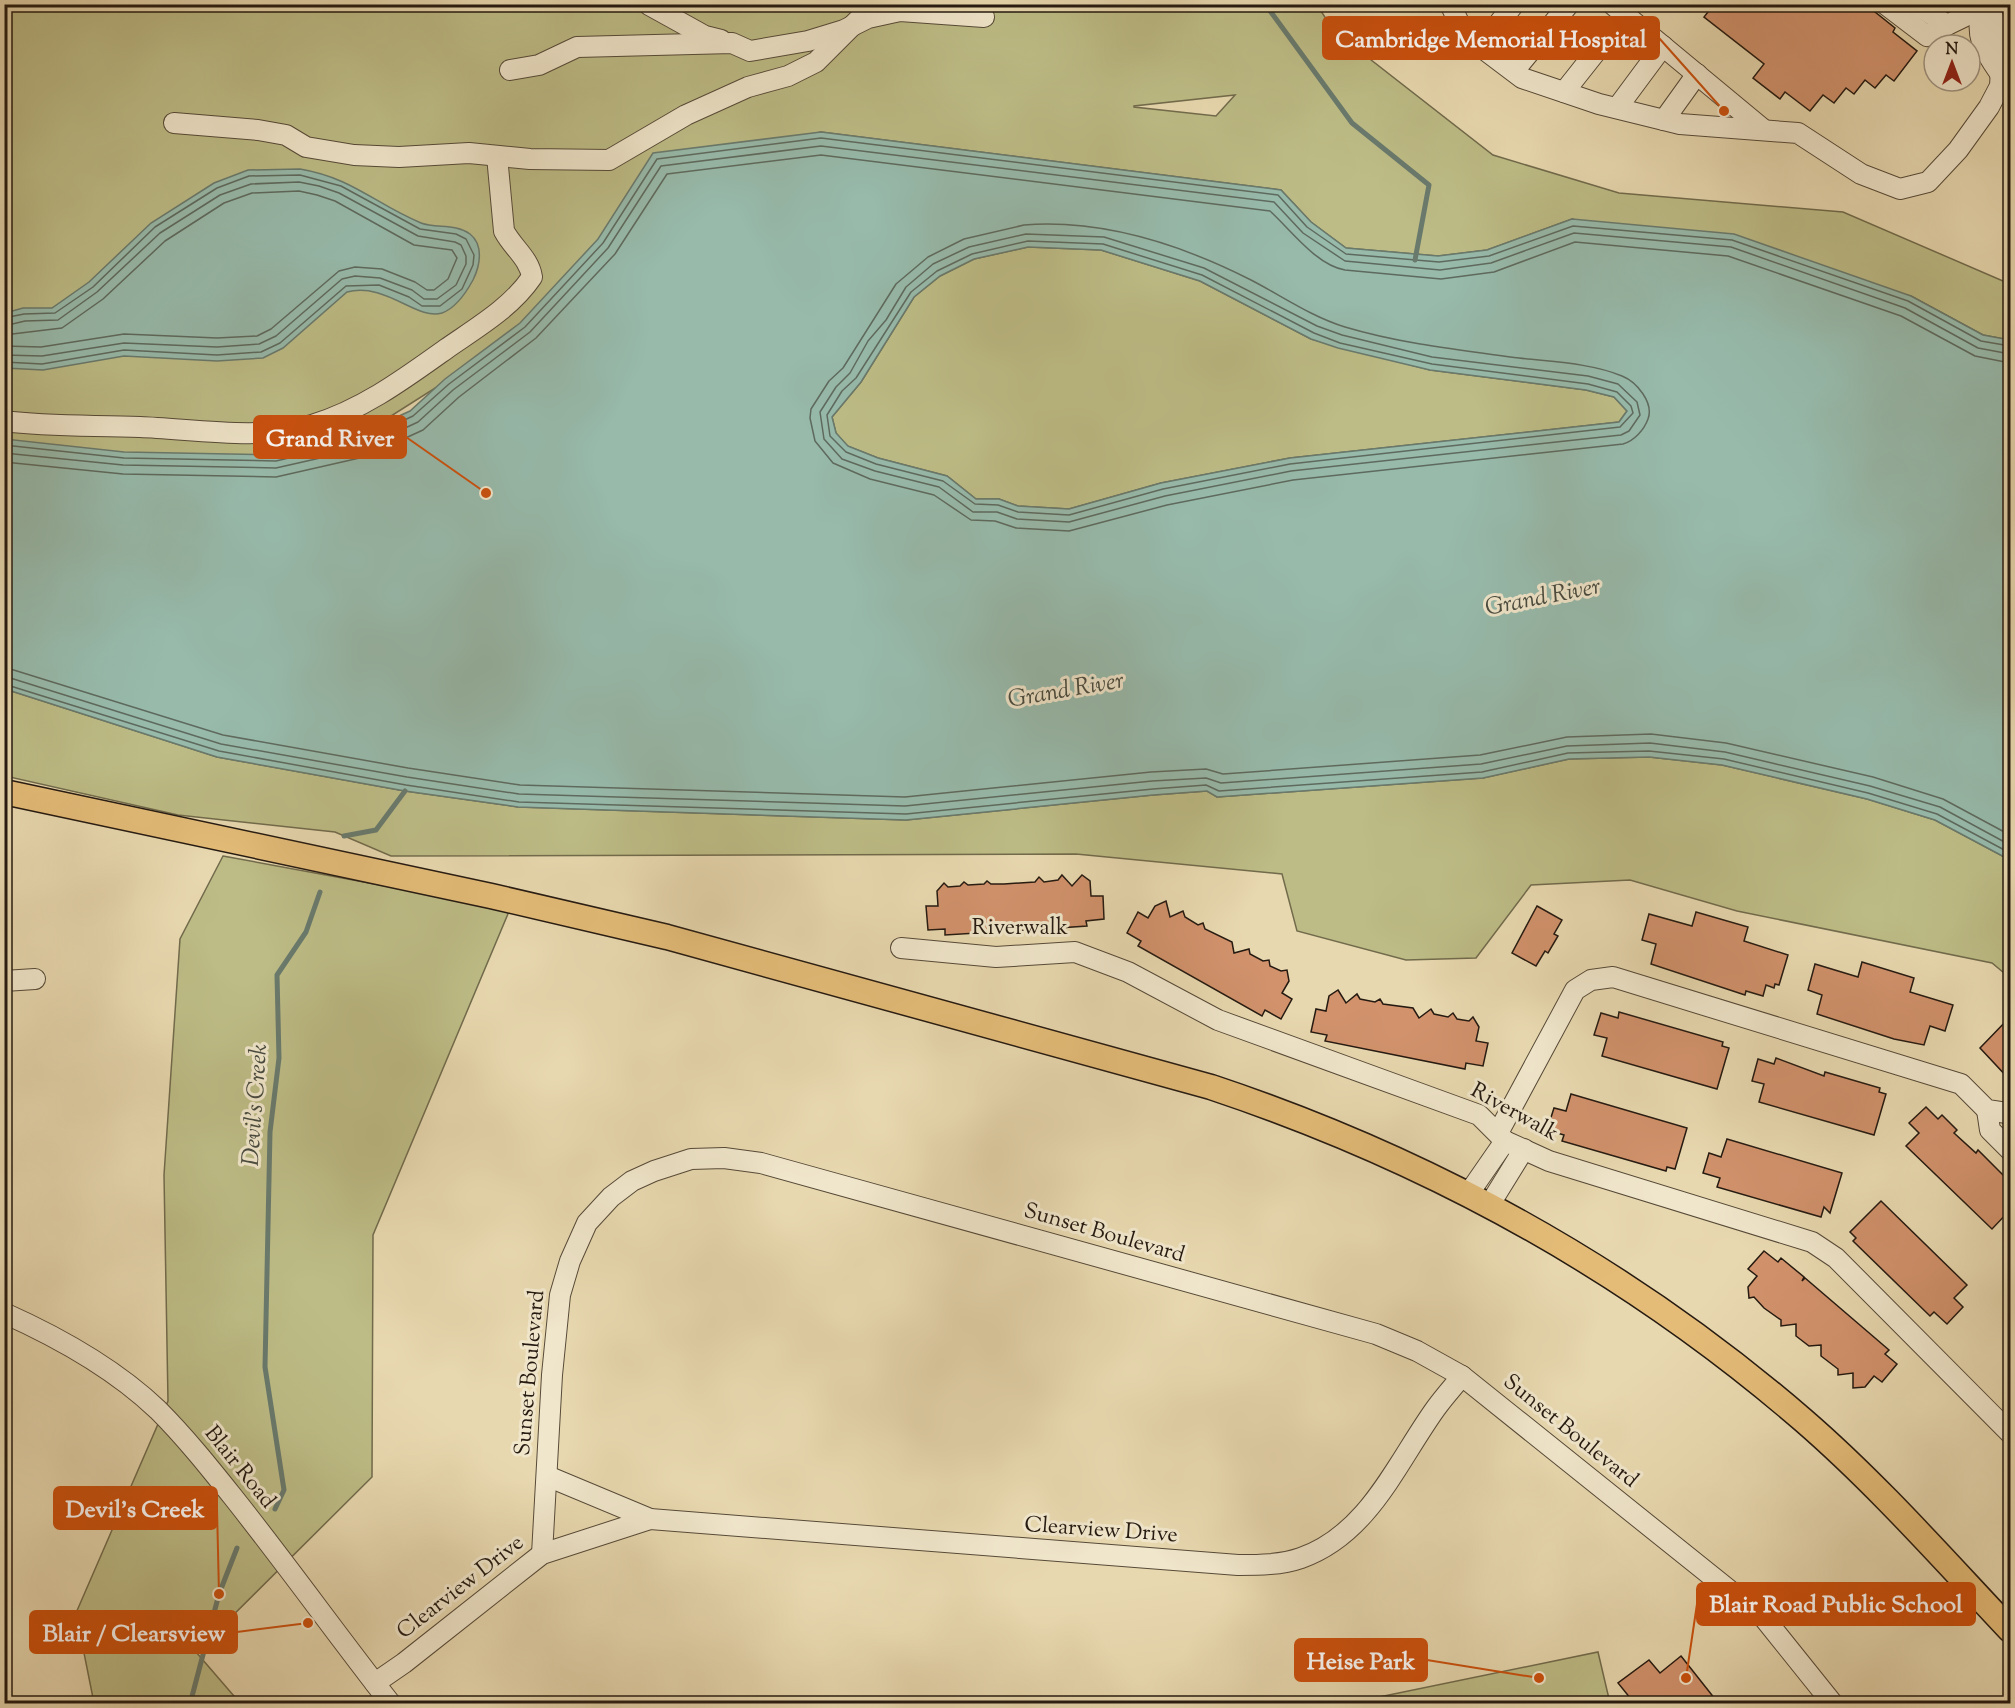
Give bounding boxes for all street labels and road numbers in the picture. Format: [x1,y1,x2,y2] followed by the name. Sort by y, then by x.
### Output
[972,913,1068,945] street label: Riverwalk
[1464,1076,1564,1150] street label: Riverwalk
[1020,1196,1188,1272] street label: Sunset Boulevard
[508,1289,554,1457] street label: Sunset Boulevard
[1495,1367,1645,1497] street label: Sunset Boulevard
[196,1420,282,1516] street label: Blair Road
[1023,1510,1179,1552] street label: Clearview Drive
[391,1528,531,1648] street label: Clearview Drive

